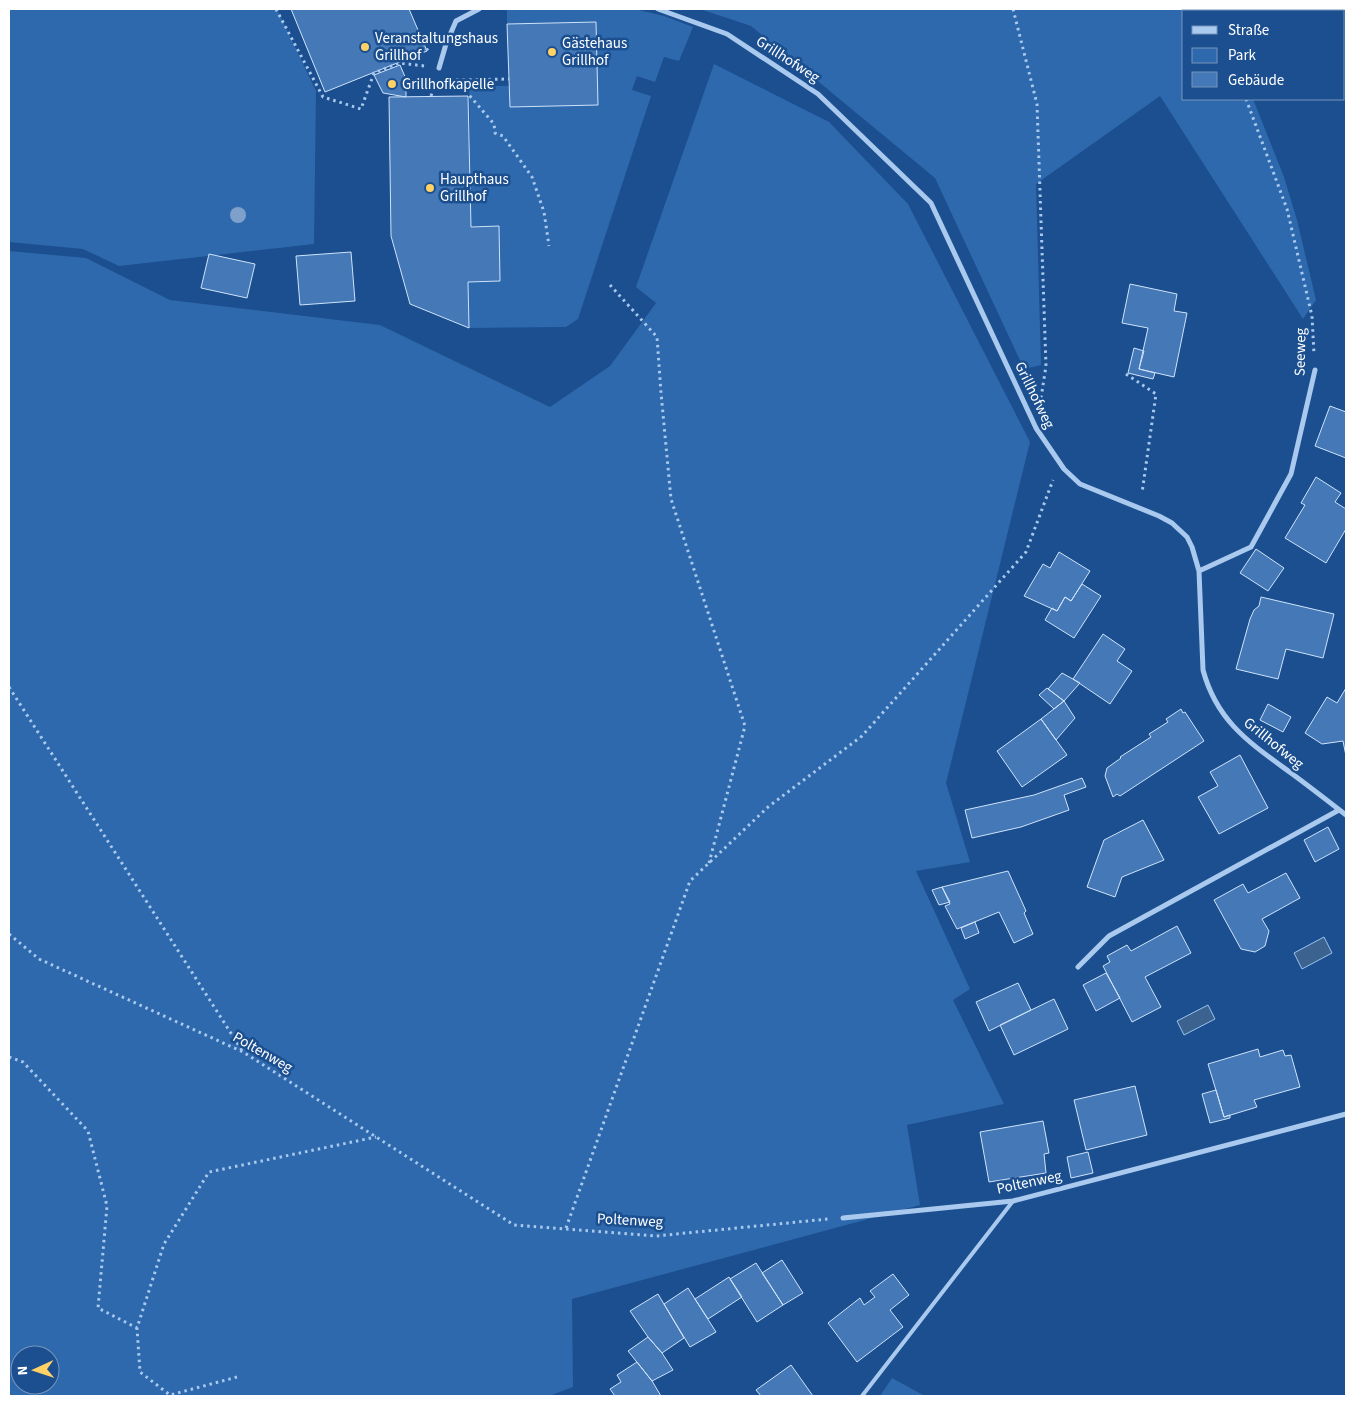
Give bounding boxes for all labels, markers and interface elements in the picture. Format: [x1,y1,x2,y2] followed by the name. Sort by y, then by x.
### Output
[1182,10,1345,100] legend
[1228,20,1269,41] text: Straße
[375,28,498,66] place label: Veranstaltungshaus Grillhof
[752,31,824,88] street label: Grillhofweg
[562,33,627,71] place label: Gästehaus Grillhof
[359,41,371,53] marker: Veranstaltungshaus Grillhof
[1228,45,1257,66] text: Park
[546,46,558,58] marker: Gästehaus Grillhof
[1228,70,1284,91] text: Gebäude
[402,74,494,95] place label: Grillhofkapelle
[386,78,398,90] marker: Grillhofkapelle
[440,169,509,207] place label: Haupthaus Grillhof
[424,182,436,194] marker: Haupthaus Grillhof
[1290,327,1311,376] street label: Seeweg
[1009,358,1060,433] street label: Grillhofweg
[1239,713,1309,774] street label: Grillhofweg
[229,1027,297,1078] street label: Poltenweg
[995,1165,1064,1200] street label: Poltenweg
[596,1208,664,1233] street label: Poltenweg
[10,1345,60,1395] north arrow
[13,1365,33,1376] text: N

